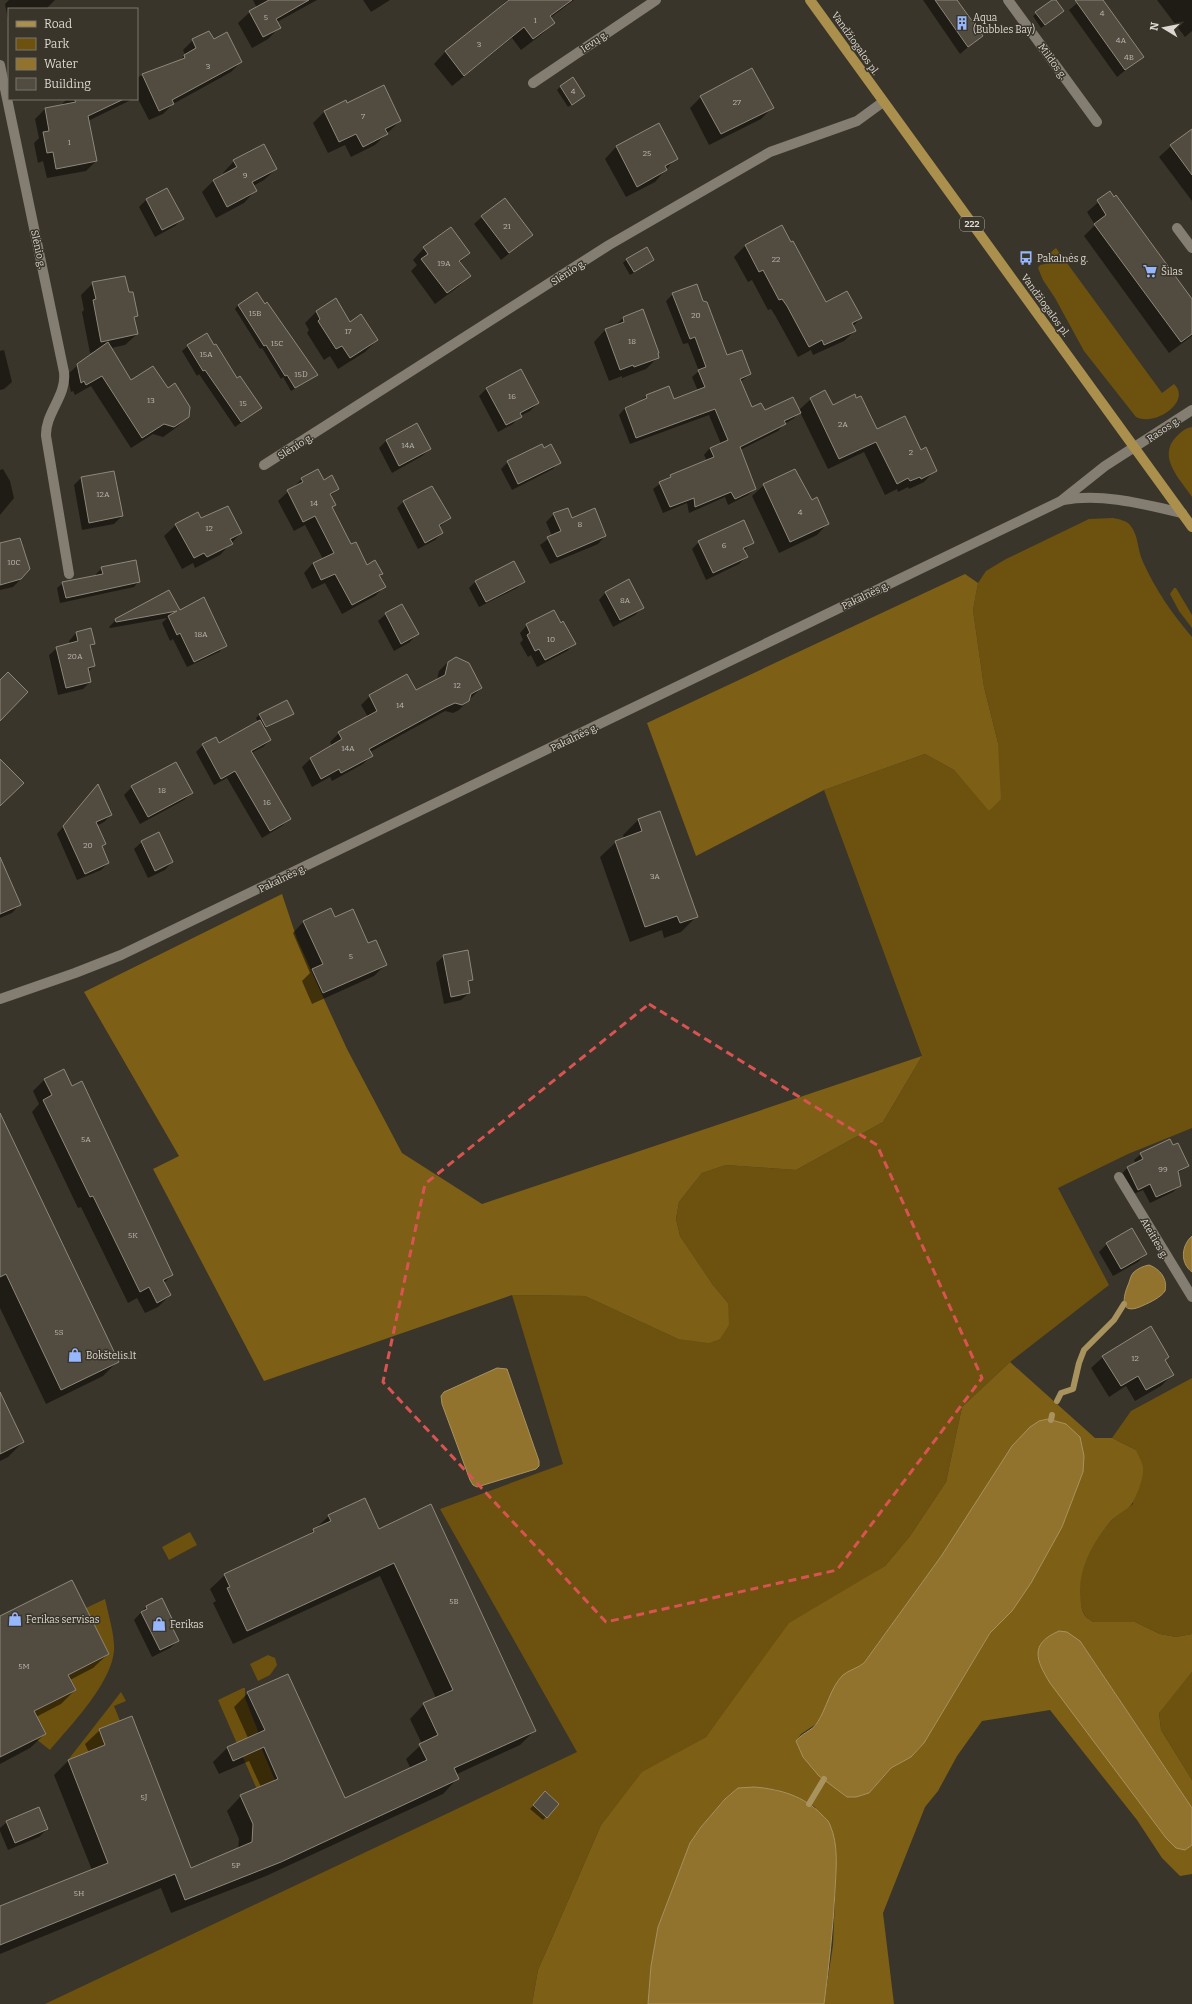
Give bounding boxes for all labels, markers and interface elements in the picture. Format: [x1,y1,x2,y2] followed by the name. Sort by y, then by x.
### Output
[8,8,138,100] legend
[1144,8,1184,48] north arrow
[1100,9,1105,18] house number: 4
[829,10,882,78] street label: Vandžiogalos pl.
[973,12,1035,36] place label: Aqua (Bubbles Bay)
[264,13,268,22] house number: 5
[954,15,970,31] building icon: Aqua (Bubbles Bay)
[533,16,537,25] house number: 1
[44,17,72,31] text: Road
[1148,21,1162,32] text: N
[579,29,610,55] street label: Ievų g.
[1116,36,1126,45] house number: 4A
[44,37,70,51] text: Park
[477,40,482,49] house number: 3
[1035,42,1069,82] street label: Mildos g.
[1124,53,1134,62] house number: 4B
[44,57,79,71] text: Water
[206,62,211,71] house number: 3
[44,77,91,91] text: Building
[571,87,576,96] house number: 4
[733,98,741,107] house number: 27
[361,112,365,121] house number: 7
[67,138,71,147] house number: 1
[643,149,651,158] house number: 25
[243,171,248,180] house number: 9
[960,217,984,231] road number: 222
[503,222,512,231] house number: 21
[28,229,48,270] street label: Slėnio g.
[1018,250,1034,266] bus stop icon: Pakalnės g.
[1037,253,1088,265] place label: Pakalnės g.
[772,255,780,264] house number: 22
[549,257,588,289] street label: Slėnio g.
[437,259,451,268] house number: 19A
[1142,263,1158,279] supermarket icon: Šilas
[1161,264,1183,278] place label: Šilas
[1018,272,1072,339] street label: Vandžiogalos pl.
[249,309,261,318] house number: 15B
[691,311,701,320] house number: 20
[344,327,352,336] house number: 17
[628,337,636,346] house number: 18
[271,339,283,348] house number: 15C
[199,350,213,359] house number: 15A
[294,370,308,379] house number: 15D
[508,392,516,401] house number: 16
[147,396,155,405] house number: 13
[239,399,247,408] house number: 15
[1145,415,1182,445] street label: Rasos g.
[838,420,848,429] house number: 2A
[276,431,315,462] street label: Slėnio g.
[401,441,415,450] house number: 14A
[909,448,913,457] house number: 2
[96,490,110,499] house number: 12A
[310,499,318,508] house number: 14
[798,508,803,517] house number: 4
[578,520,583,529] house number: 8
[205,524,213,533] house number: 12
[722,541,727,550] house number: 6
[7,558,21,567] house number: 10C
[840,579,891,613] street label: Pakalnės g.
[620,596,630,605] house number: 8A
[194,630,208,639] house number: 18A
[547,635,555,644] house number: 10
[67,652,83,661] house number: 20A
[453,681,461,690] house number: 12
[396,701,404,710] house number: 14
[549,721,600,755] street label: Pakalnės g.
[341,744,355,753] house number: 14A
[158,786,166,795] house number: 18
[263,798,271,807] house number: 16
[83,841,93,850] house number: 20
[257,862,308,896] street label: Pakalnės g.
[650,872,660,881] house number: 3A
[349,952,353,961] house number: 5
[81,1135,91,1144] house number: 5A
[1158,1165,1168,1174] house number: 99
[1138,1216,1171,1261] street label: Ateities g.
[128,1231,138,1240] house number: 5K
[54,1328,64,1337] house number: 5S
[67,1347,83,1363] shop icon: Bokštelis.lt
[86,1350,137,1362] place label: Bokštelis.lt
[1131,1354,1139,1363] house number: 12
[449,1597,459,1606] house number: 5B
[7,1611,23,1627] shop icon: Ferikas servisas
[26,1614,100,1626] place label: Ferikas servisas
[151,1616,167,1632] shop icon: Ferikas
[170,1619,204,1631] place label: Ferikas
[18,1662,30,1671] house number: 5M
[141,1793,148,1802] house number: 5J
[231,1861,241,1870] house number: 5P
[74,1889,84,1898] house number: 5H

